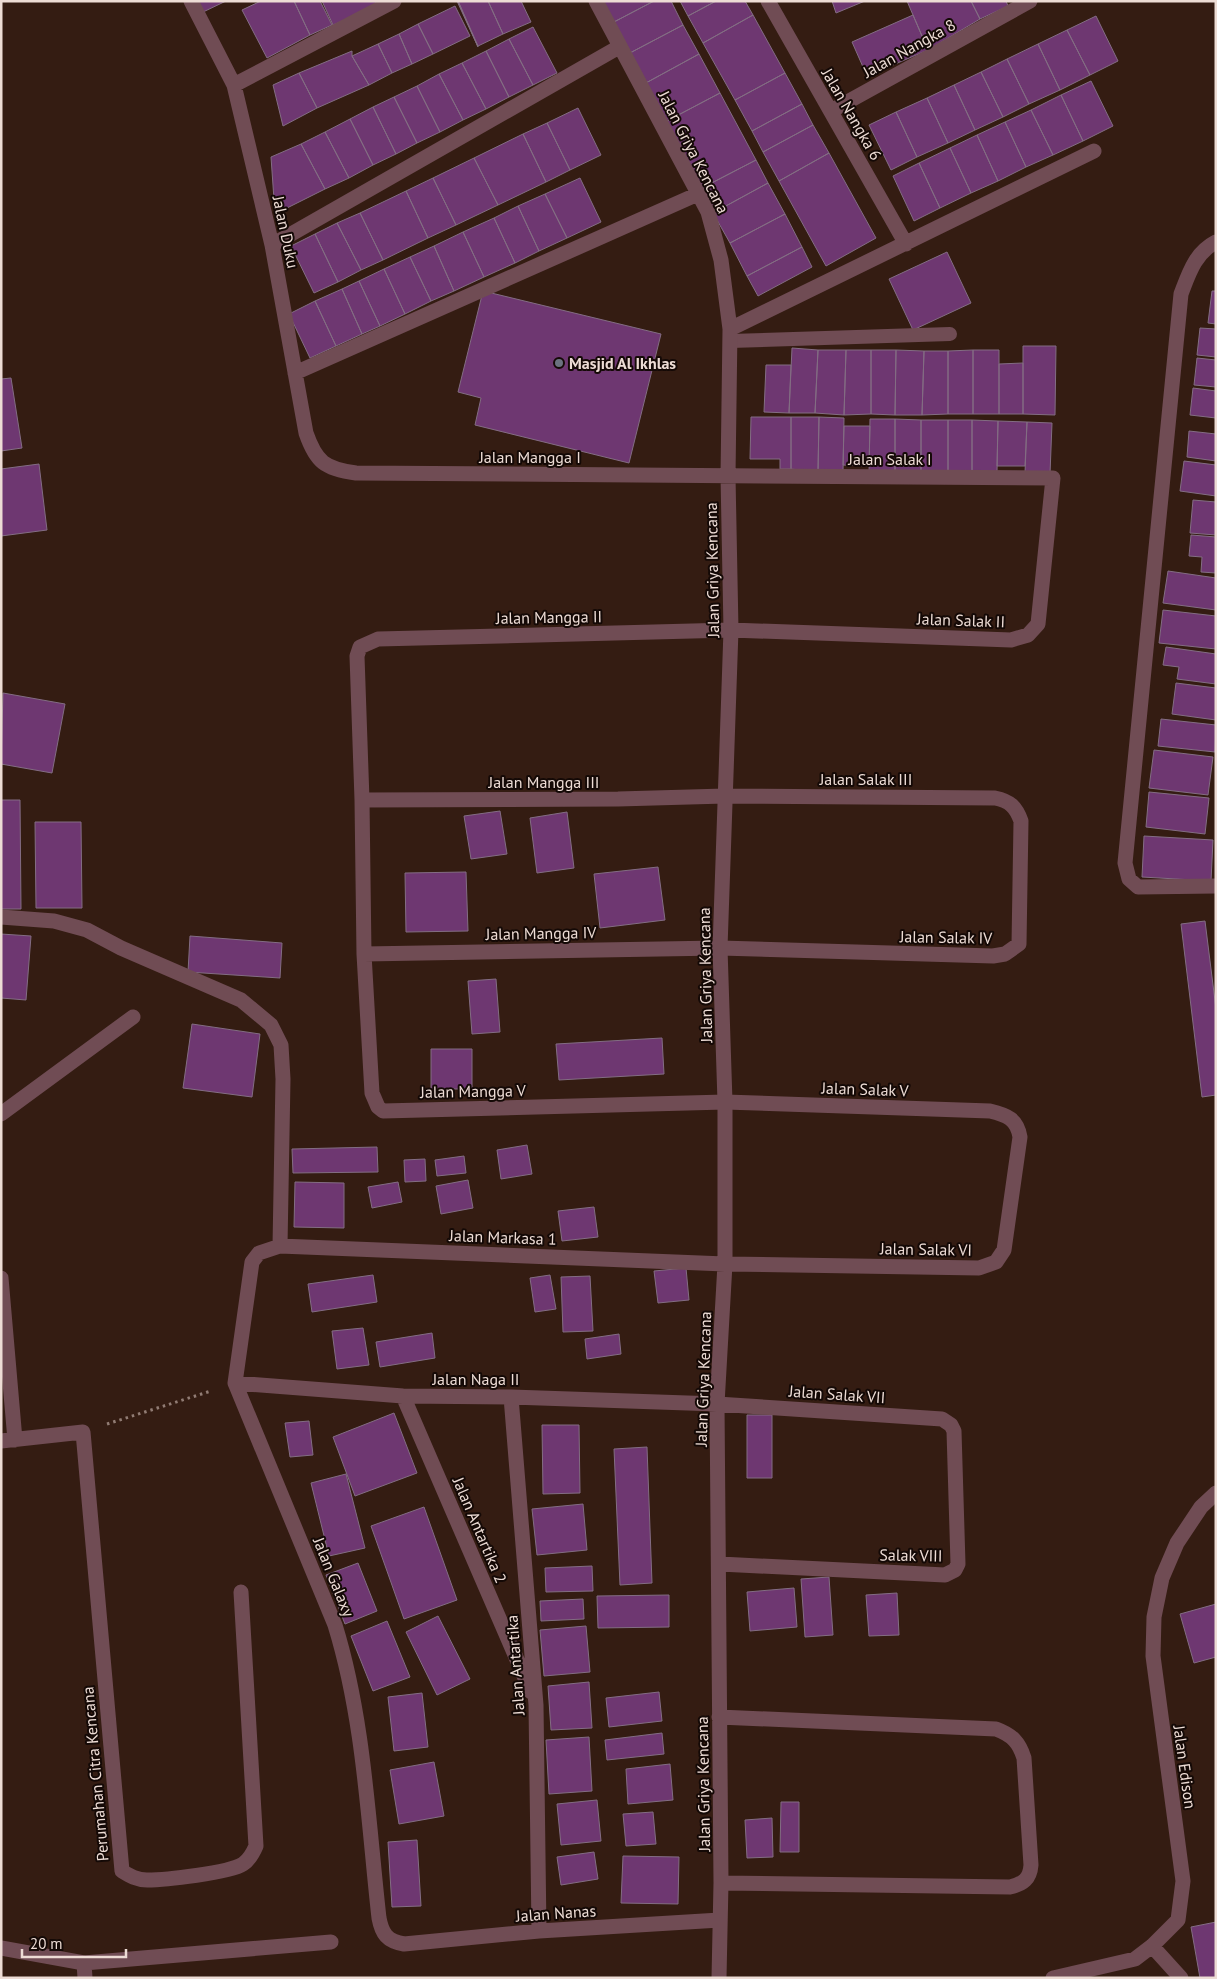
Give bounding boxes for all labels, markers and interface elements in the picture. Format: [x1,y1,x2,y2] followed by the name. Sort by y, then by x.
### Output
[858,14,959,82] street label: Jalan Nangka 8
[817,64,886,164] street label: Jalan Nangka 6
[654,86,734,217] street label: Jalan Griya Kencana
[268,193,303,270] street label: Jalan Duku
[569,353,676,373] place label: Masjid Al Ikhlas
[553,357,565,369] marker: Masjid Al Ikhlas
[478,447,581,467] street label: Jalan Mangga I
[847,449,932,469] street label: Jalan Salak I
[701,502,723,639] street label: Jalan Griya Kencana
[495,606,602,628] street label: Jalan Mangga II
[916,608,1005,632] street label: Jalan Salak II
[819,769,912,789] street label: Jalan Salak III
[488,772,599,792] street label: Jalan Mangga III
[694,907,716,1044] street label: Jalan Griya Kencana
[484,922,597,944] street label: Jalan Mangga IV
[899,926,993,948] street label: Jalan Salak IV
[820,1077,910,1101] street label: Jalan Salak V
[419,1080,527,1102] street label: Jalan Mangga V
[448,1225,557,1249] street label: Jalan Markasa 1
[879,1238,972,1260] street label: Jalan Salak VI
[691,1311,715,1448] street label: Jalan Griya Kencana
[431,1369,520,1389] street label: Jalan Naga II
[787,1381,886,1407] street label: Jalan Salak VII
[448,1473,511,1586] street label: Jalan Antartika 2
[309,1533,359,1620] street label: Jalan Galaxy
[879,1544,943,1566] street label: Salak VIII
[502,1614,529,1717] street label: Jalan Antartika
[77,1686,113,1862] street label: Perumahan Citra Kencana
[692,1716,714,1853] street label: Jalan Griya Kencana
[1169,1723,1201,1810] street label: Jalan Edison
[514,1900,597,1926] street label: Jalan Nanas
[22,1926,126,1958] scale bar
[30,1934,63,1953] text: 20 m

